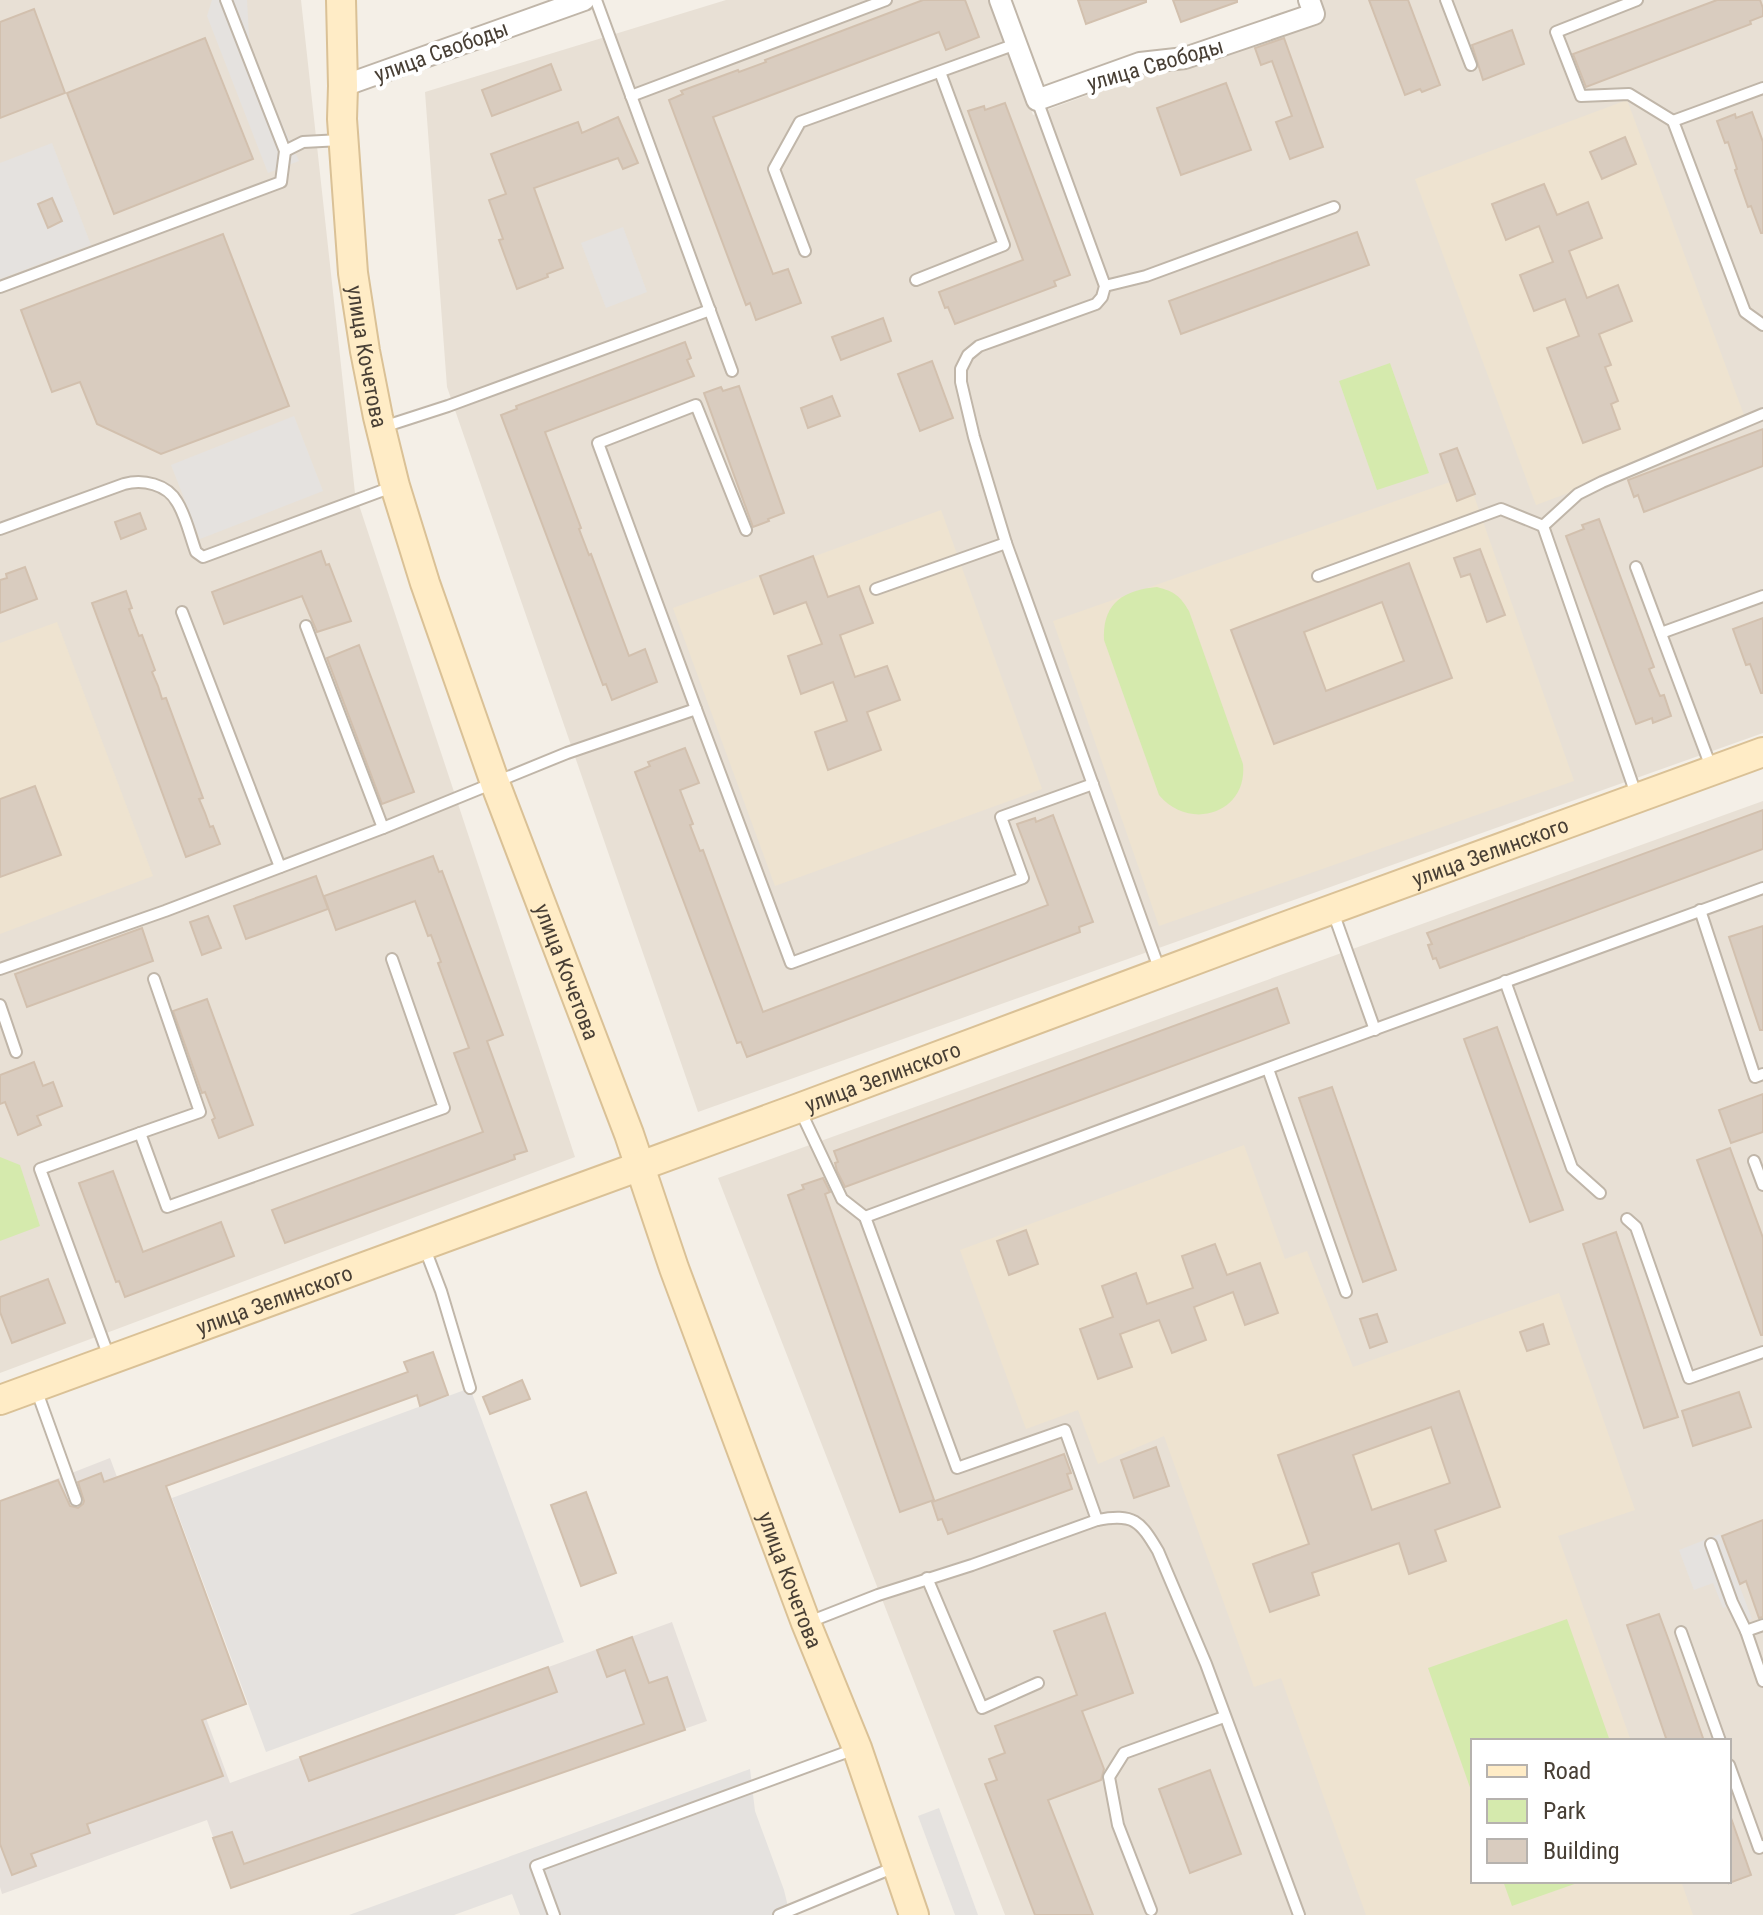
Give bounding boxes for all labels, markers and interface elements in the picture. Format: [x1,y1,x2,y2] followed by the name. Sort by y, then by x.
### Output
[371,16,511,87] street label: улица Свободы
[1084,33,1226,96] street label: улица Свободы
[342,284,392,430] street label: улица Кочетова
[1409,812,1572,892] street label: улица Зелинского
[529,900,604,1043] street label: улица Кочетова
[802,1037,964,1118] street label: улица Зелинского
[193,1260,356,1340] street label: улица Зелинского
[753,1508,827,1652] street label: улица Кочетова
[1471,1739,1731,1883] legend
[1543,1757,1591,1785] text: Road
[1543,1797,1586,1825] text: Park
[1543,1837,1620,1865] text: Building

